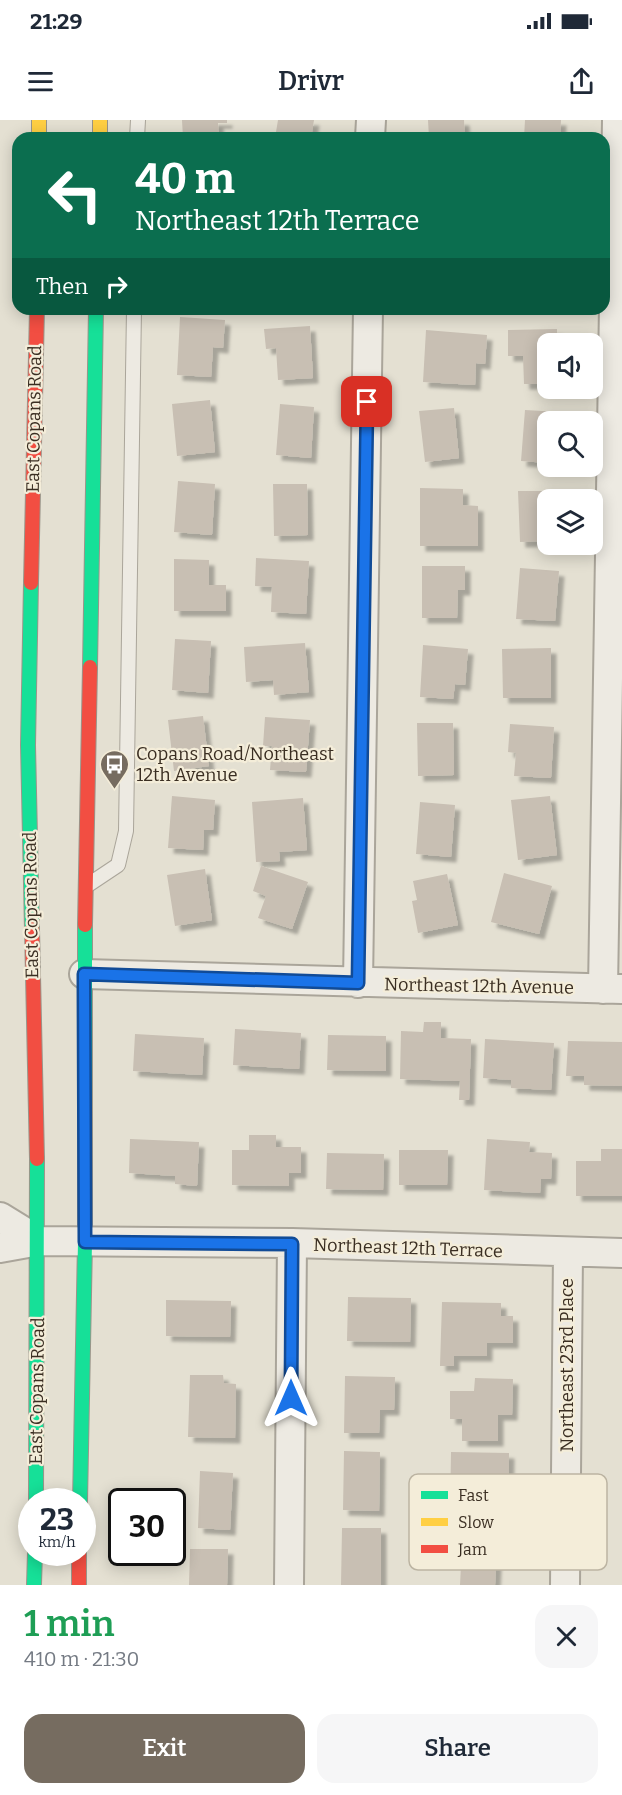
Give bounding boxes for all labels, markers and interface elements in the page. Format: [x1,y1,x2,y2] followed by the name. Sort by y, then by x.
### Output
[30,8,82,35] text: 21:29
[24,65,57,98] icon: menu
[278,65,344,97] text: Drivr
[565,65,598,98] icon: share
[135,154,235,204] text: 40 m
[36,156,114,234] icon: left
[135,205,419,237] text: Northeast 12th Terrace
[100,270,133,303] icon: right
[36,273,88,300] text: Then
[537,333,603,555] map controls
[537,333,603,399] button: sound
[22,345,46,493] street label: East Copans Road
[341,376,392,427] pin
[350,385,383,418] icon: arrive
[537,411,603,477] button: search
[537,489,603,555] button: layers
[136,743,335,786] place label: Copans Road/Northeast 12th Avenue
[99,748,131,790] bus stop icon: Copans Road/Northeast 12th Avenue
[19,831,43,979] street label: East Copans Road
[384,973,574,999] street label: Northeast 12th Avenue
[313,1234,503,1262] street label: Northeast 12th Terrace
[556,1278,578,1452] street label: Northeast 23rd Place
[25,1317,49,1465] street label: East Copans Road
[259,1366,323,1430] position arrow
[409,1474,607,1570] legend
[458,1486,489,1505] text: Fast
[108,1488,186,1566] speed limit sign: 30
[40,1502,74,1538] text: 23
[458,1513,494,1532] text: Slow
[38,1533,76,1551] text: km/h
[457,1540,487,1559] text: Jam
[24,1602,115,1646] text: 1 min
[535,1605,598,1668] button: close
[24,1647,139,1671] text: 410 m · 21:30
[24,1714,305,1783] button: Exit
[317,1714,598,1783] button: Share

